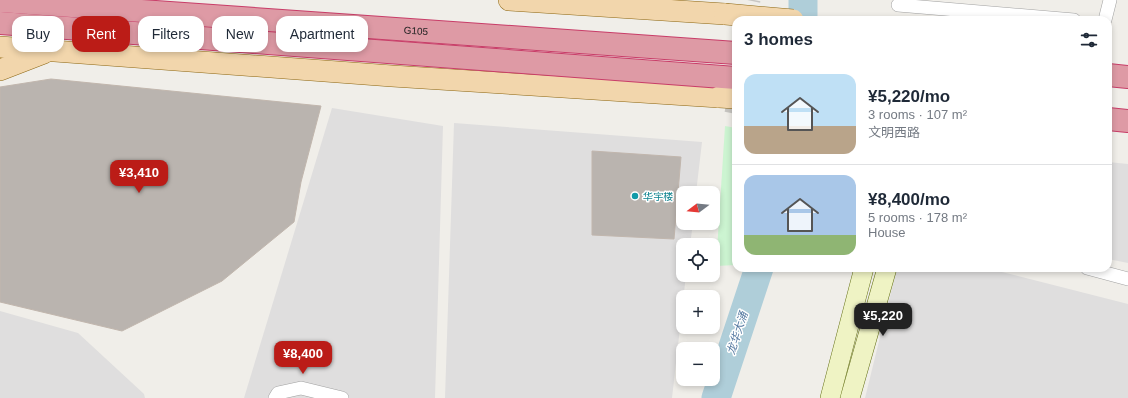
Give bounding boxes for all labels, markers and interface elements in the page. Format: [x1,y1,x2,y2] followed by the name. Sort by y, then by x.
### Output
[12,16,64,52] chip: Buy
[72,16,130,52] chip: Rent
[138,16,204,52] chip: Filters
[212,16,268,52] chip: New
[276,16,368,52] chip: Apartment
[403,25,429,37] street label: G105
[1078,29,1100,51] icon: filters
[744,30,813,49] text: 3 homes
[868,87,950,106] text: ¥5,220/mo
[776,90,824,138] icon: home
[868,107,967,122] text: 3 rooms · 107 m²
[868,125,920,140] text: 文明西路
[106,160,172,194] pin: ¥3,410
[119,165,159,180] text: ¥3,410
[676,186,720,230] north arrow
[676,186,720,386] map controls
[868,190,950,209] text: ¥8,400/mo
[630,191,640,201] marker: 华宇楼
[643,191,673,202] place label: 华宇楼
[776,191,824,239] icon: home
[868,210,967,225] text: 5 rooms · 178 m²
[868,225,906,240] text: House
[676,238,720,282] button: locate
[676,290,720,334] button: +
[850,303,916,337] pin: ¥5,220
[724,308,750,356] water label: 龙华大涌
[863,308,903,323] text: ¥5,220
[270,341,336,375] pin: ¥8,400
[676,342,720,386] button: −
[283,346,323,361] text: ¥8,400

